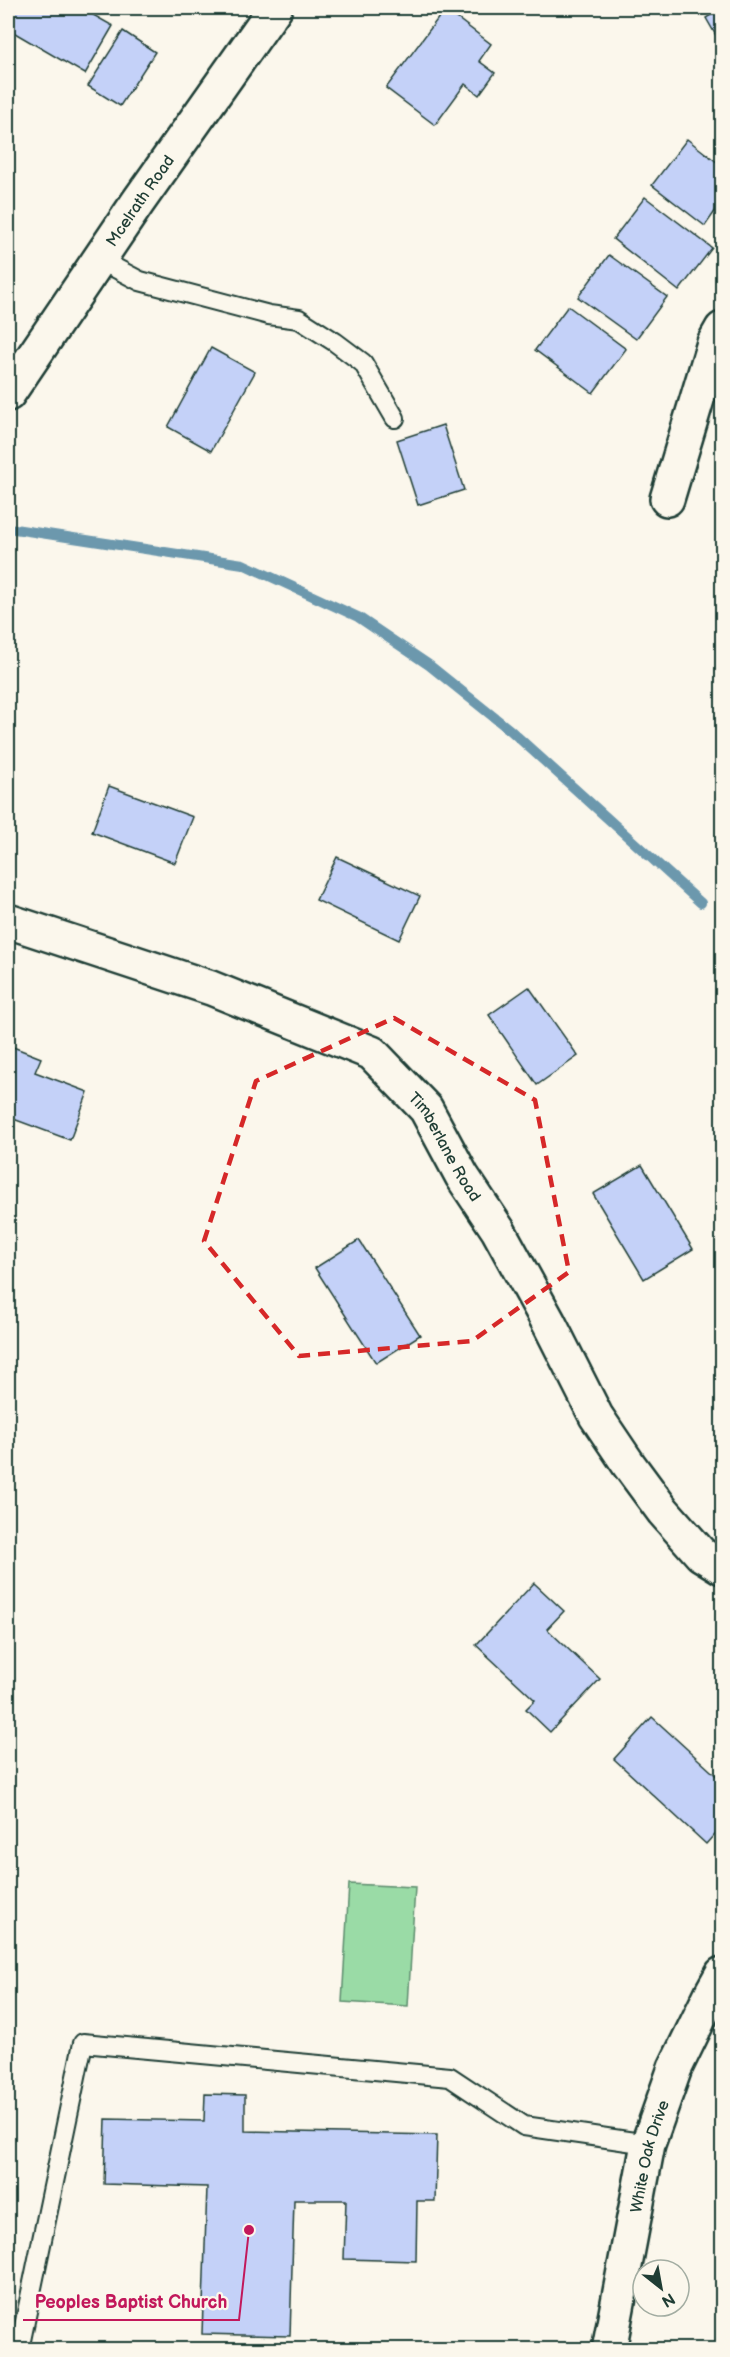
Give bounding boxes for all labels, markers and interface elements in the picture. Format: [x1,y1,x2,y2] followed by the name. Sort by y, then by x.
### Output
[103,152,179,251] street label: Mcelrath Road
[404,1089,484,1205] street label: Timberlane Road
[627,2097,674,2214] street label: White Oak Drive
[631,2258,691,2318] north arrow
[23,2284,239,2320] callout: Peoples Baptist Church
[658,2288,678,2311] text: N
[35,2292,227,2313] text: Peoples Baptist Church

